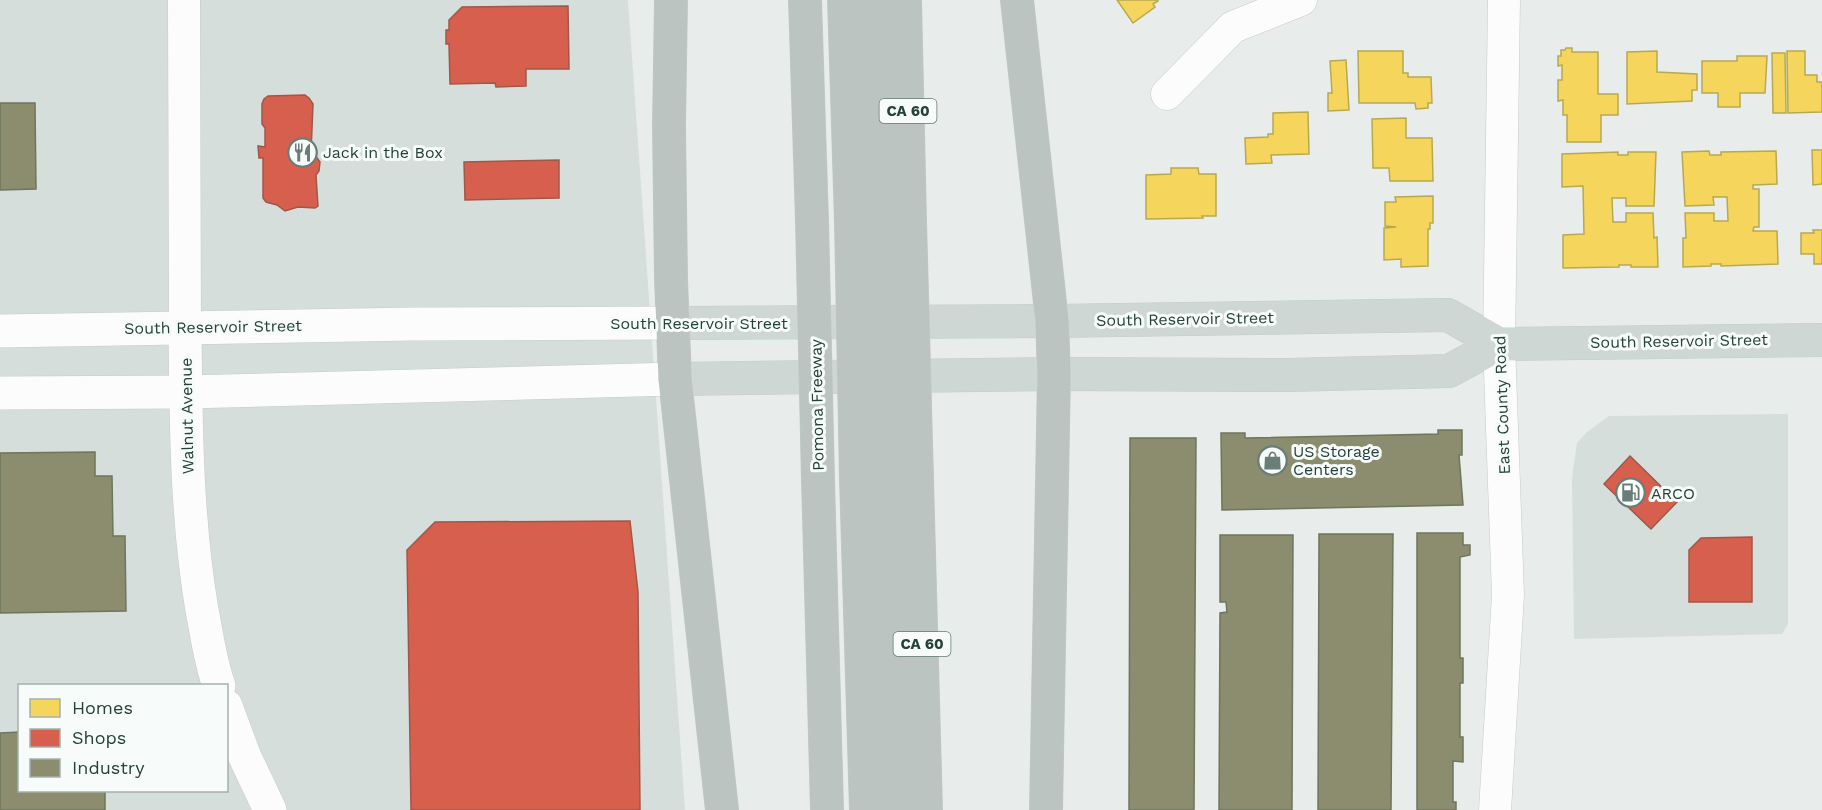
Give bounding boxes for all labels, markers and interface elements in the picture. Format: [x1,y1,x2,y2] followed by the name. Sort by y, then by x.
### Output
[880,99,936,123] road number: CA 60
[286,136,318,168] restaurant icon: Jack in the Box
[323,143,443,162] place label: Jack in the Box
[1096,308,1274,330] street label: South Reservoir Street
[610,314,788,333] street label: South Reservoir Street
[124,316,302,338] street label: South Reservoir Street
[1590,330,1768,352] street label: South Reservoir Street
[1490,335,1514,475] street label: East County Road
[806,338,828,471] street label: Pomona Freeway
[176,358,198,474] street label: Walnut Avenue
[1293,442,1380,479] place label: US Storage Centers
[1256,444,1288,476] shop icon: US Storage Centers
[1614,477,1646,509] fuel station icon: ARCO
[1651,484,1695,503] place label: ARCO
[894,632,950,656] road number: CA 60
[18,684,228,792] legend
[72,697,133,718] text: Homes
[72,727,126,748] text: Shops
[72,757,145,778] text: Industry

